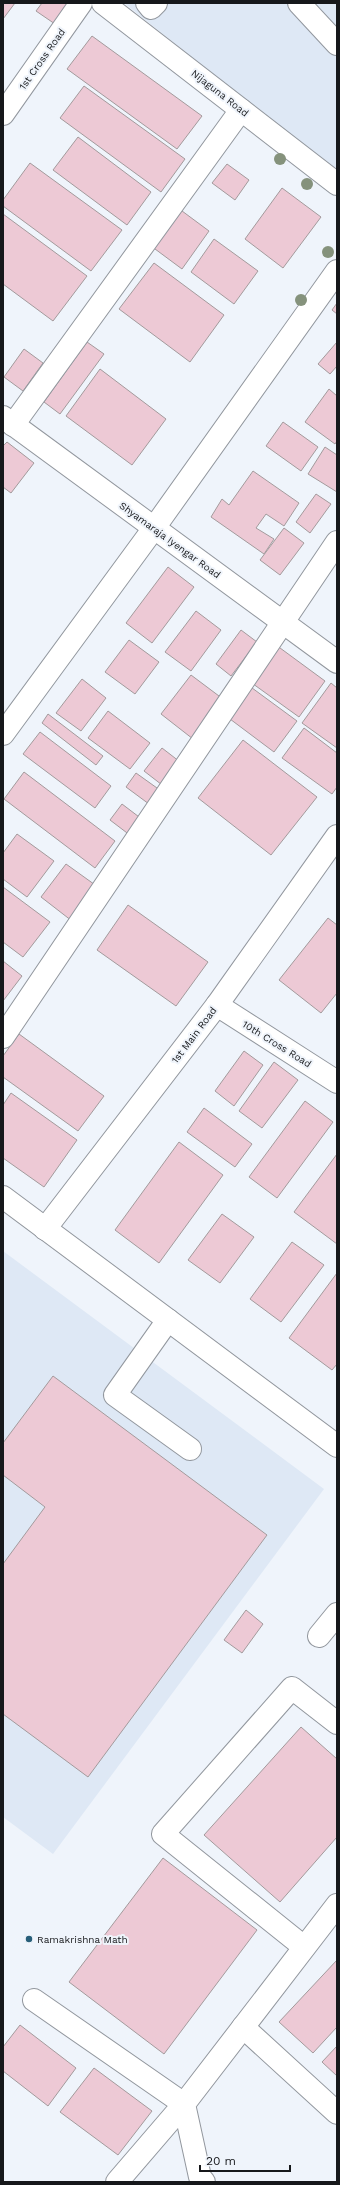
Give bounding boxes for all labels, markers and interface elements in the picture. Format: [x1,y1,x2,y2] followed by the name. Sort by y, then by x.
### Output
[17,26,67,92] street label: 1st Cross Road
[189,67,251,119] street label: Nijaguna Road
[117,500,223,580] street label: Shyamaraja Iyengar Road
[169,1005,219,1065] street label: 1st Main Road
[241,1018,313,1070] street label: 10th Cross Road
[24,1934,34,1944] marker: Ramakrishna Math
[37,1934,128,1945] place label: Ramakrishna Math
[200,2147,290,2173] scale bar
[206,2154,236,2168] text: 20 m

